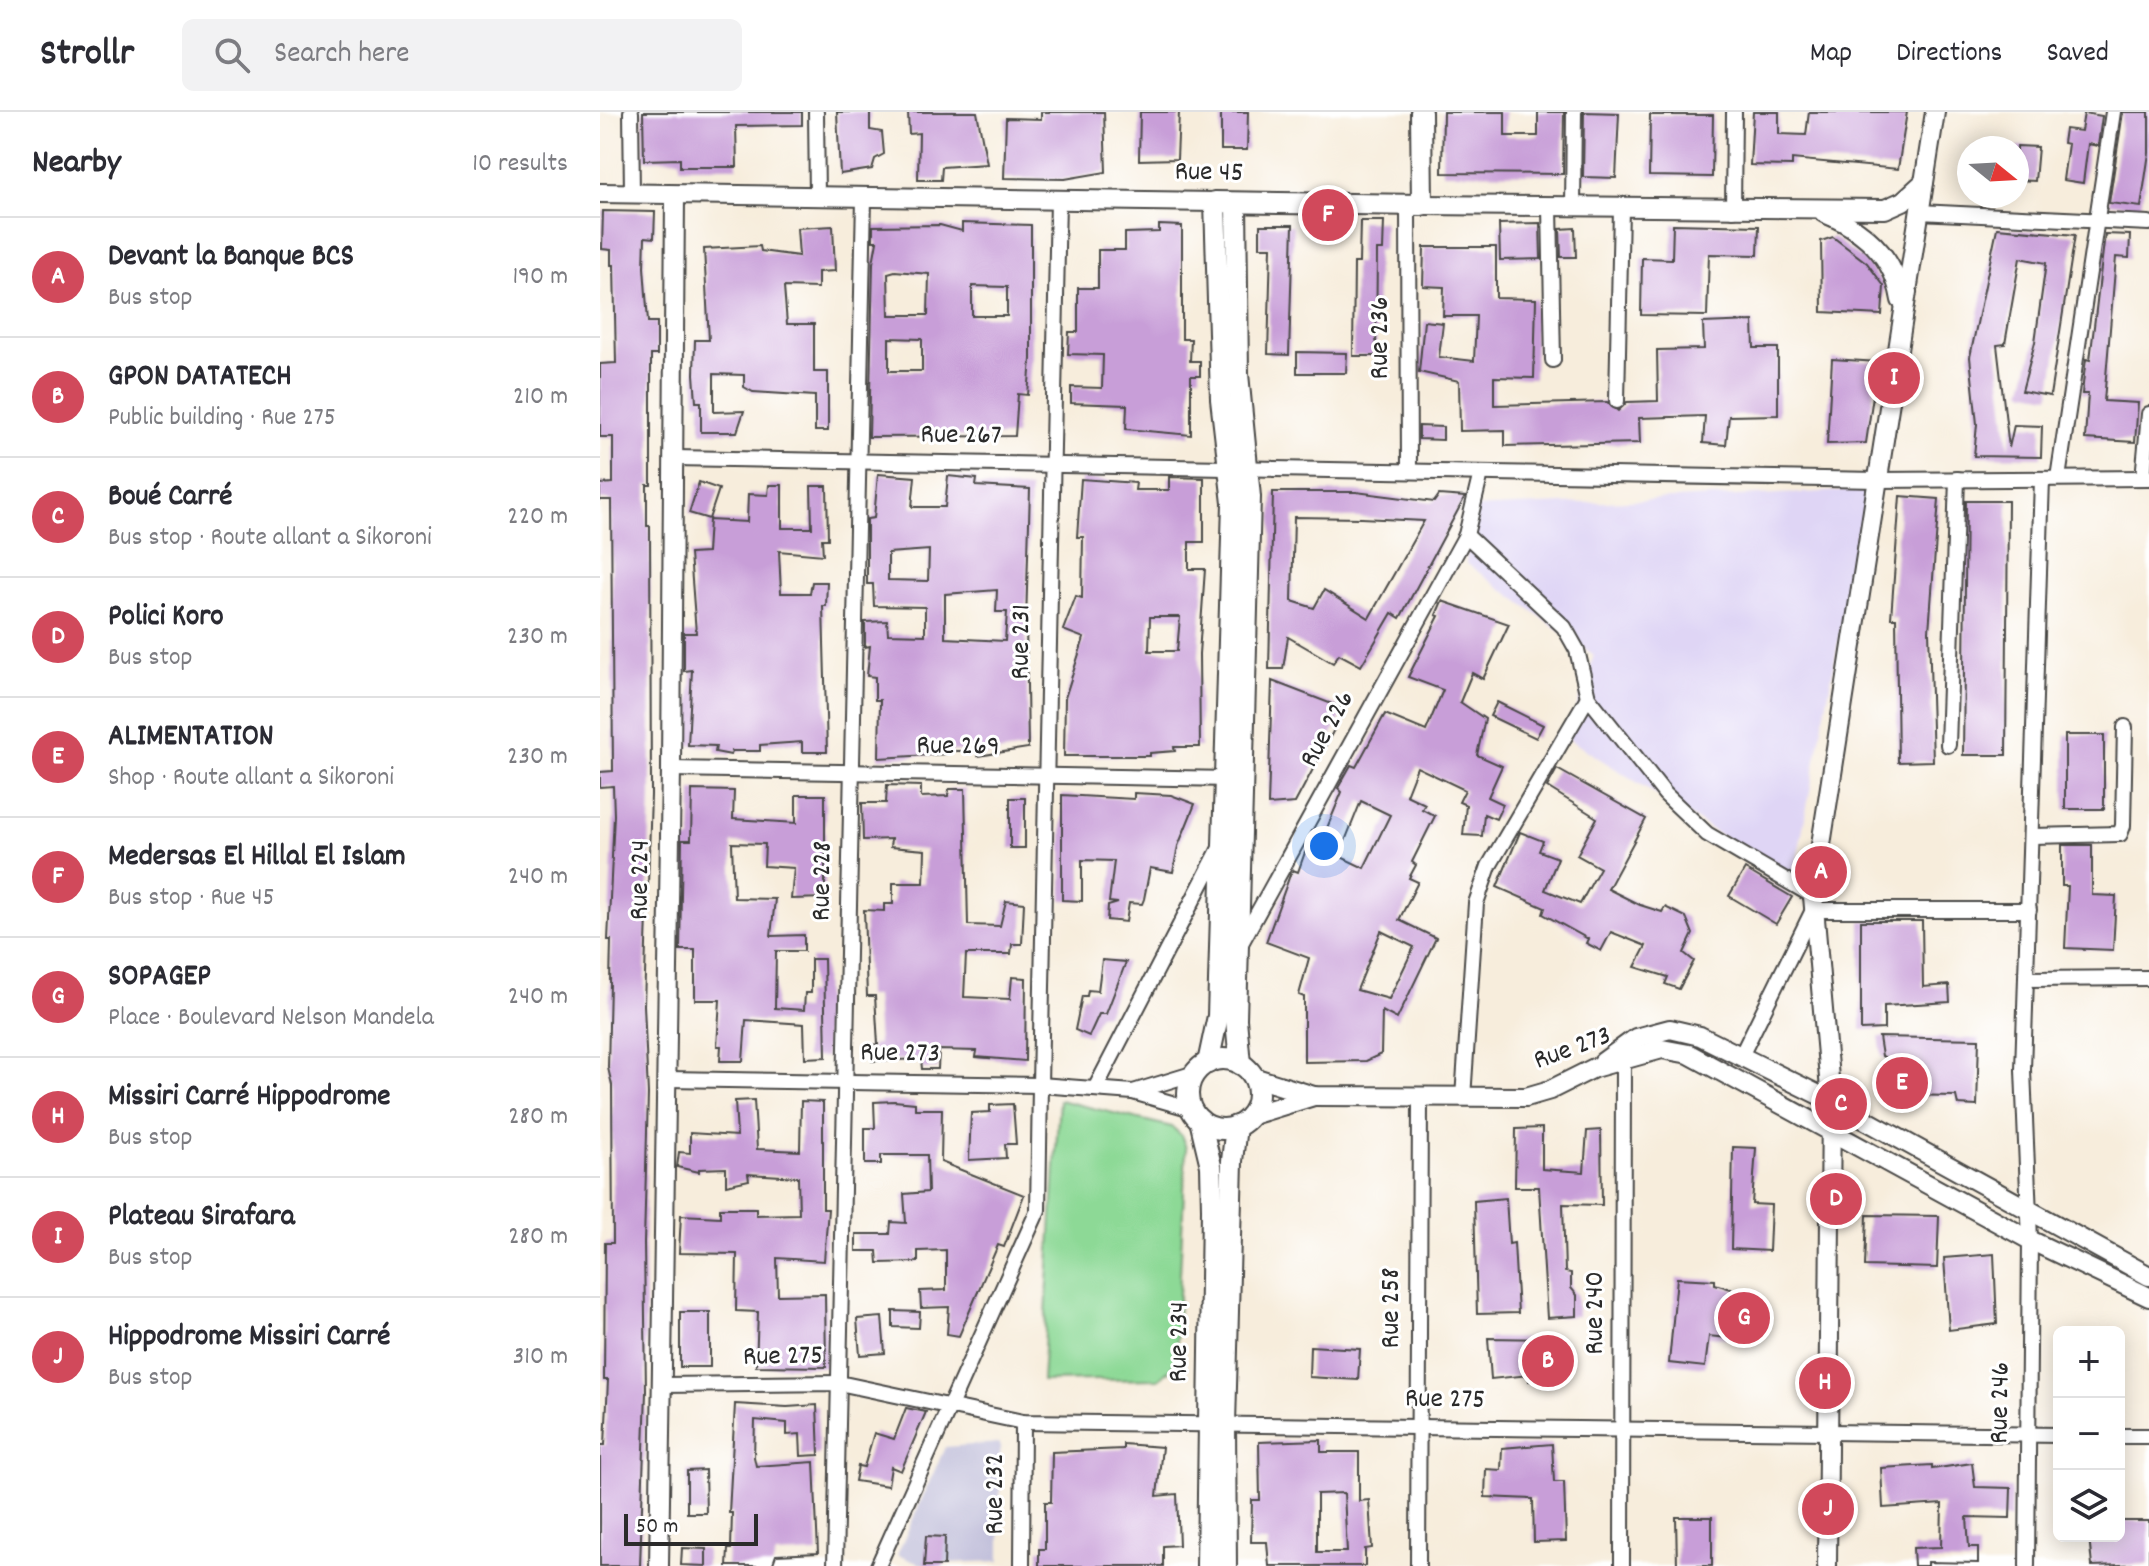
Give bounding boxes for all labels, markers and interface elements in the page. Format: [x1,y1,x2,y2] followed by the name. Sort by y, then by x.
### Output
[182,19,742,91] search box
[40,28,134,83] text: Strollr
[210,33,254,77] icon: search
[274,34,410,77] text: Search here
[1810,35,1852,75] text: Map
[1896,35,2002,75] text: Directions
[2046,35,2109,75] text: Saved
[1957,136,2029,208] north arrow
[32,140,121,189] text: Nearby
[472,146,568,183] text: 10 results
[1174,153,1244,195] street label: Rue 45
[1302,185,1354,245] pin: F
[108,237,354,280] text: Devant la Banque BCS
[51,259,65,296] text: A
[512,259,568,296] text: 190 m
[108,280,193,317] text: Bus stop
[1362,297,1402,379] street label: Rue 236
[1868,348,1920,408] pin: I
[108,357,292,400] text: GPON DATATECH
[52,379,64,416] text: B
[513,379,568,416] text: 210 m
[108,400,336,437] text: Public building · Rue 275
[920,416,1002,458] street label: Rue 267
[108,477,232,520] text: Boué Carré
[52,499,64,536] text: C
[507,499,568,536] text: 220 m
[108,520,432,557] text: Bus stop · Route allant a Sikoroni
[108,597,224,640] text: Polici Koro
[1002,604,1044,680] street label: Rue 231
[51,619,65,656] text: D
[507,619,568,656] text: 230 m
[108,640,193,677] text: Bus stop
[1291,684,1367,776] street label: Rue 226
[108,717,274,760] text: ALIMENTATION
[916,727,1000,769] street label: Rue 269
[52,739,64,776] text: E
[507,739,568,776] text: 230 m
[108,760,394,797] text: Shop · Route allant a Sikoroni
[1304,826,1344,866] your location
[108,837,406,880] text: Medersas El Hillal El Islam
[621,839,663,921] street label: Rue 224
[803,841,845,921] street label: Rue 228
[1795,842,1847,902] pin: A
[52,859,64,896] text: F
[508,859,568,896] text: 240 m
[108,880,274,917] text: Bus stop · Rue 45
[108,957,211,1000] text: SOPAGEP
[51,979,65,1016] text: G
[508,979,568,1016] text: 240 m
[108,1000,434,1037] text: Place · Boulevard Nelson Mandela
[1529,1018,1617,1082] street label: Rue 273
[860,1034,940,1076] street label: Rue 273
[1876,1053,1928,1113] pin: E
[1815,1074,1867,1134] pin: C
[108,1077,390,1120] text: Missiri Carré Hippodrome
[51,1099,65,1136] text: H
[508,1099,568,1136] text: 280 m
[108,1120,193,1157] text: Bus stop
[1810,1169,1862,1229] pin: D
[108,1197,295,1240] text: Plateau Sirafara
[54,1219,62,1256] text: I
[508,1219,568,1256] text: 280 m
[108,1240,193,1277] text: Bus stop
[1373,1268,1413,1348] street label: Rue 258
[1577,1271,1617,1355] street label: Rue 240
[1718,1288,1770,1348] pin: G
[1160,1301,1202,1383] street label: Rue 234
[108,1317,390,1360] text: Hippodrome Missiri Carré
[2053,1326,2125,1542] map controls
[2053,1326,2125,1398] button: +
[1522,1331,1574,1391] pin: B
[742,1337,824,1379] street label: Rue 275
[53,1339,63,1376] text: J
[513,1339,568,1376] text: 310 m
[1799,1353,1851,1413] pin: H
[108,1360,193,1397] text: Bus stop
[1981,1362,2023,1444] street label: Rue 246
[1404,1380,1486,1422] street label: Rue 275
[2053,1398,2125,1470] button: −
[977,1453,1017,1535] street label: Rue 232
[2053,1470,2125,1542] button: layers
[1802,1479,1854,1539] pin: J
[624,1510,758,1546] scale bar
[636,1512,678,1543] text: 50 m

